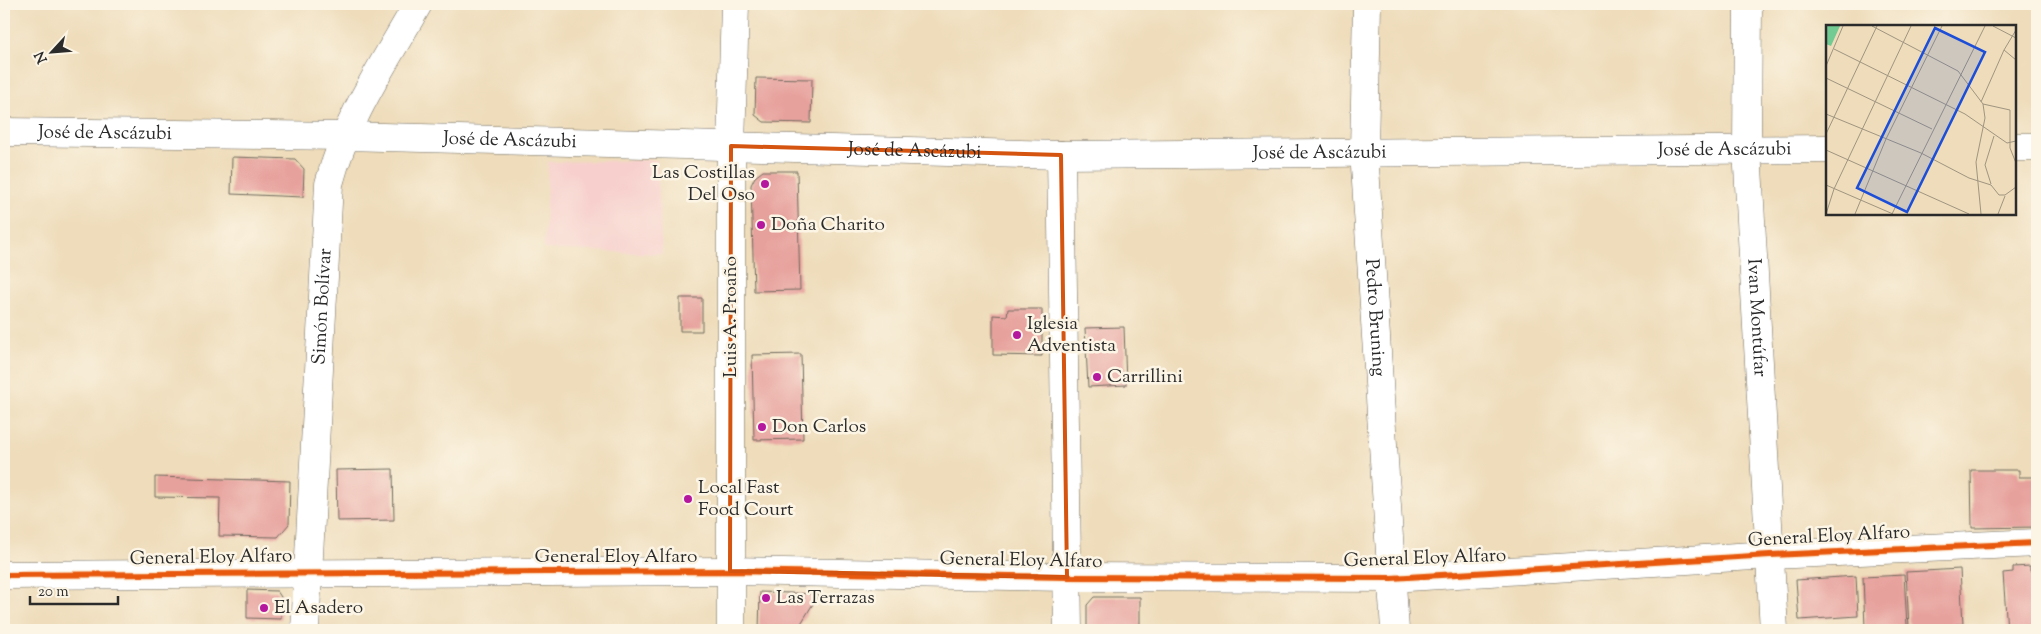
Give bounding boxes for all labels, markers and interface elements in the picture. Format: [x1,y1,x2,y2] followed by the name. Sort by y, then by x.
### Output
[1826,25,2016,215] inset map
[28,28,78,78] north arrow
[31,47,54,66] text: N
[37,119,172,147] street label: José de Ascázubi
[442,125,577,156] street label: José de Ascázubi
[847,136,982,166] street label: José de Ascázubi
[1657,136,1792,164] street label: José de Ascázubi
[1252,139,1387,167] street label: José de Ascázubi
[652,160,755,209] place label: Las Costillas Del Oso
[759,178,771,190] marker: Las Costillas Del Oso
[771,212,885,239] place label: Doña Charito
[755,219,767,231] marker: Doña Charito
[306,248,339,365] street label: Simón Bolívar
[718,256,745,378] street label: Luis A. Proaño
[1358,258,1392,377] street label: Pedro Bruning
[1740,258,1773,378] street label: Ivan Montúfar
[1027,311,1116,360] place label: Iglesia Adventista
[1011,329,1023,341] marker: Iglesia Adventista
[1107,364,1183,391] place label: Carrillini
[1091,371,1103,383] marker: Carrillini
[772,414,866,441] place label: Don Carlos
[756,421,768,433] marker: Don Carlos
[698,475,794,524] place label: Local Fast Food Court
[682,493,694,505] marker: Local Fast Food Court
[1747,519,1911,555] street label: General Eloy Alfaro
[129,543,293,573] street label: General Eloy Alfaro
[1343,543,1507,575] street label: General Eloy Alfaro
[535,544,697,571] street label: General Eloy Alfaro
[939,546,1103,576] street label: General Eloy Alfaro
[30,574,118,606] scale bar
[38,582,69,603] text: 20 m
[776,585,875,612] place label: Las Terrazas
[760,592,772,604] marker: Las Terrazas
[274,595,363,622] place label: El Asadero
[258,602,270,614] marker: El Asadero

